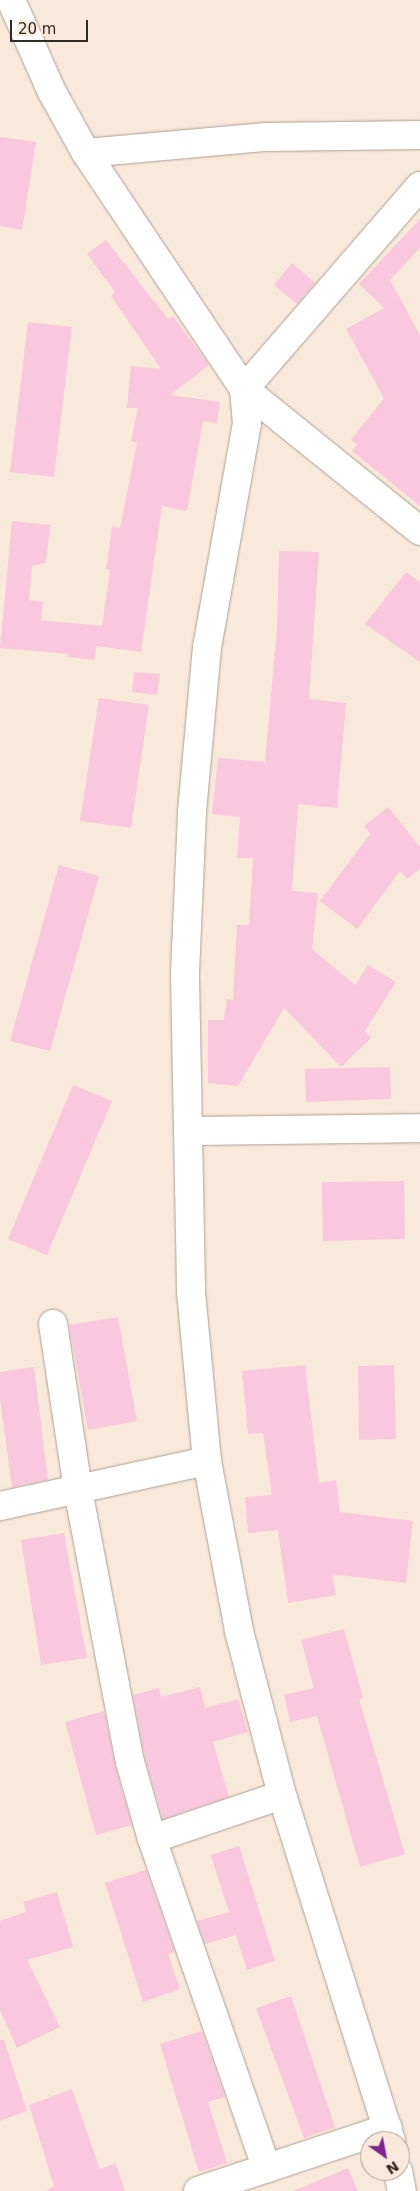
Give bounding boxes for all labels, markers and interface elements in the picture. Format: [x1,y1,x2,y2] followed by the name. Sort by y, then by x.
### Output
[12,10,90,42] scale bar
[18,20,56,38] text: 20 m
[360,2131,410,2181] north arrow
[383,2158,402,2178] text: N

